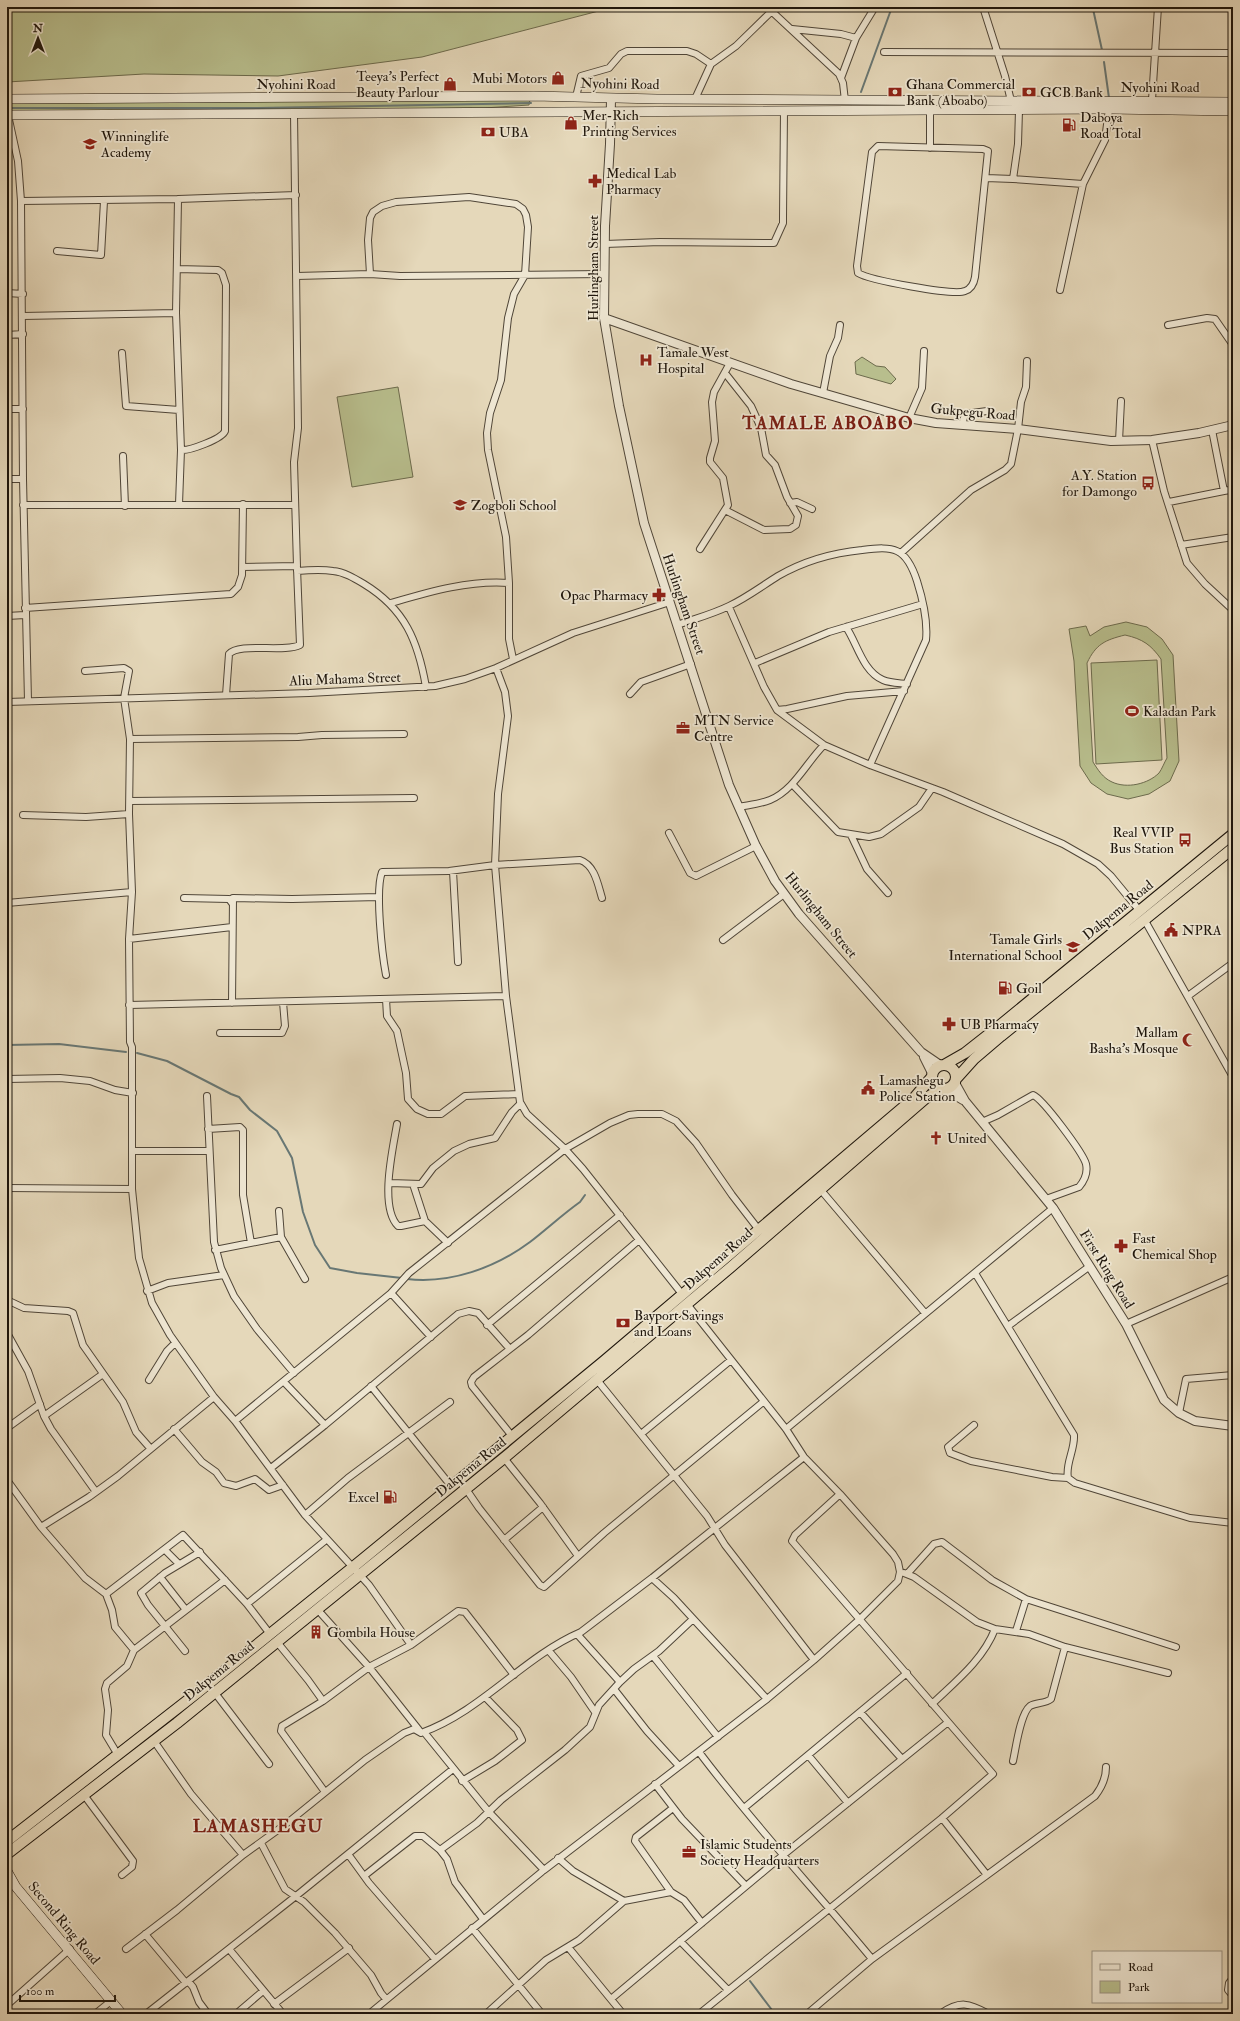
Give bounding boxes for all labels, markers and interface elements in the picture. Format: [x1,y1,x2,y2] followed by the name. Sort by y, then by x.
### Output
[18,18,58,58] north arrow
[32,22,44,35] text: N
[356,68,440,102] place label: Teeya's Perfect Beauty Parlour
[472,70,547,87] place label: Mubi Motors
[550,70,566,86] shop icon: Mubi Motors
[580,75,660,94] street label: Nyohini Road
[256,76,336,94] street label: Nyohini Road
[442,76,458,92] shop icon: Teeya's Perfect Beauty Parlour
[906,76,1016,109] place label: Ghana Commercial Bank (Aboabo)
[1120,79,1200,97] street label: Nyohini Road
[887,84,903,100] bank icon: Ghana Commercial Bank (Aboabo)
[1021,84,1037,100] bank icon: GCB Bank
[1040,84,1103,101] place label: GCB Bank
[582,107,677,140] place label: Mer-Rich Printing Services
[1080,109,1142,142] place label: Daboya Road Total
[563,115,579,131] shop icon: Mer-Rich Printing Services
[1061,117,1077,133] fuel station icon: Daboya Road Total
[480,124,496,140] bank icon: UBA
[499,124,529,141] place label: UBA
[100,128,169,162] place label: Winninglife Academy
[82,136,98,152] school or university icon: Winninglife Academy
[606,165,677,199] place label: Medical Lab Pharmacy
[587,173,603,189] pharmacy icon: Medical Lab Pharmacy
[585,215,602,321] street label: Hurlingham Street
[657,344,729,378] place label: Tamale West Hospital
[638,352,654,368] hospital icon: Tamale West Hospital
[930,400,1016,425] street label: Gukpegu Road
[741,412,914,435] district label: TAMALE ABOABO
[1062,467,1137,500] place label: A.Y. Station for Damongo
[1140,475,1156,491] bus stop icon: A.Y. Station for Damongo
[452,497,468,513] school or university icon: Zogboli School
[471,497,557,514] place label: Zogboli School
[659,551,709,657] street label: Hurlingham Street
[560,587,649,605] place label: Opac Pharmacy
[651,587,667,603] pharmacy icon: Opac Pharmacy
[288,669,402,689] street label: Aliu Mahama Street
[1124,703,1140,719] sports icon: Kaladan Park
[1143,703,1216,720] place label: Kaladan Park
[694,712,774,745] place label: MTN Service Centre
[675,720,691,736] office icon: MTN Service Centre
[1110,824,1174,857] place label: Real VVIP Bus Station
[1177,832,1193,848] bus stop icon: Real VVIP Bus Station
[781,869,861,962] street label: Hurlingham Street
[1079,876,1157,944] street label: Dakpema Road
[1163,922,1179,938] public building icon: NPRA
[1182,922,1222,939] place label: NPRA
[948,931,1062,964] place label: Tamale Girls International School
[1065,939,1081,955] school or university icon: Tamale Girls International School
[997,980,1013,996] fuel station icon: Goil
[1016,980,1042,997] place label: Goil
[941,1016,957,1032] pharmacy icon: UB Pharmacy
[960,1016,1040,1034] place label: UB Pharmacy
[1089,1024,1178,1057] place label: Mallam Basha's Mosque
[1181,1032,1197,1048] mosque icon: Mallam Basha's Mosque
[879,1072,955,1105] place label: Lamashegu Police Station
[860,1080,876,1096] public building icon: Lamashegu Police Station
[928,1130,944,1146] church icon: United
[947,1130,987,1147] place label: United
[680,1224,757,1294] street label: Dakpema Road
[1076,1226,1138,1312] street label: First Ring Road
[1132,1230,1217,1264] place label: Fast Chemical Shop
[1113,1238,1129,1254] pharmacy icon: Fast Chemical Shop
[634,1307,724,1340] place label: Bayport Savings and Loans
[615,1315,631,1331] bank icon: Bayport Savings and Loans
[432,1433,510,1501] street label: Dakpema Road
[348,1489,379,1506] place label: Excel
[382,1489,398,1505] fuel station icon: Excel
[308,1624,324,1640] building icon: Gombila House
[327,1624,415,1641] place label: Gombila House
[180,1637,258,1705] street label: Dakpema Road
[193,1815,323,1838] district label: LAMASHEGU
[700,1836,819,1870] place label: Islamic Students Society Headquarters
[681,1844,697,1860] office icon: Islamic Students Society Headquarters
[24,1878,104,1968] street label: Second Ring Road
[1092,1951,1222,2003] legend
[1128,1960,1153,1975] text: Road
[20,1977,115,2003] scale bar
[1128,1980,1150,1995] text: Park
[26,1984,55,1999] text: 100 m

